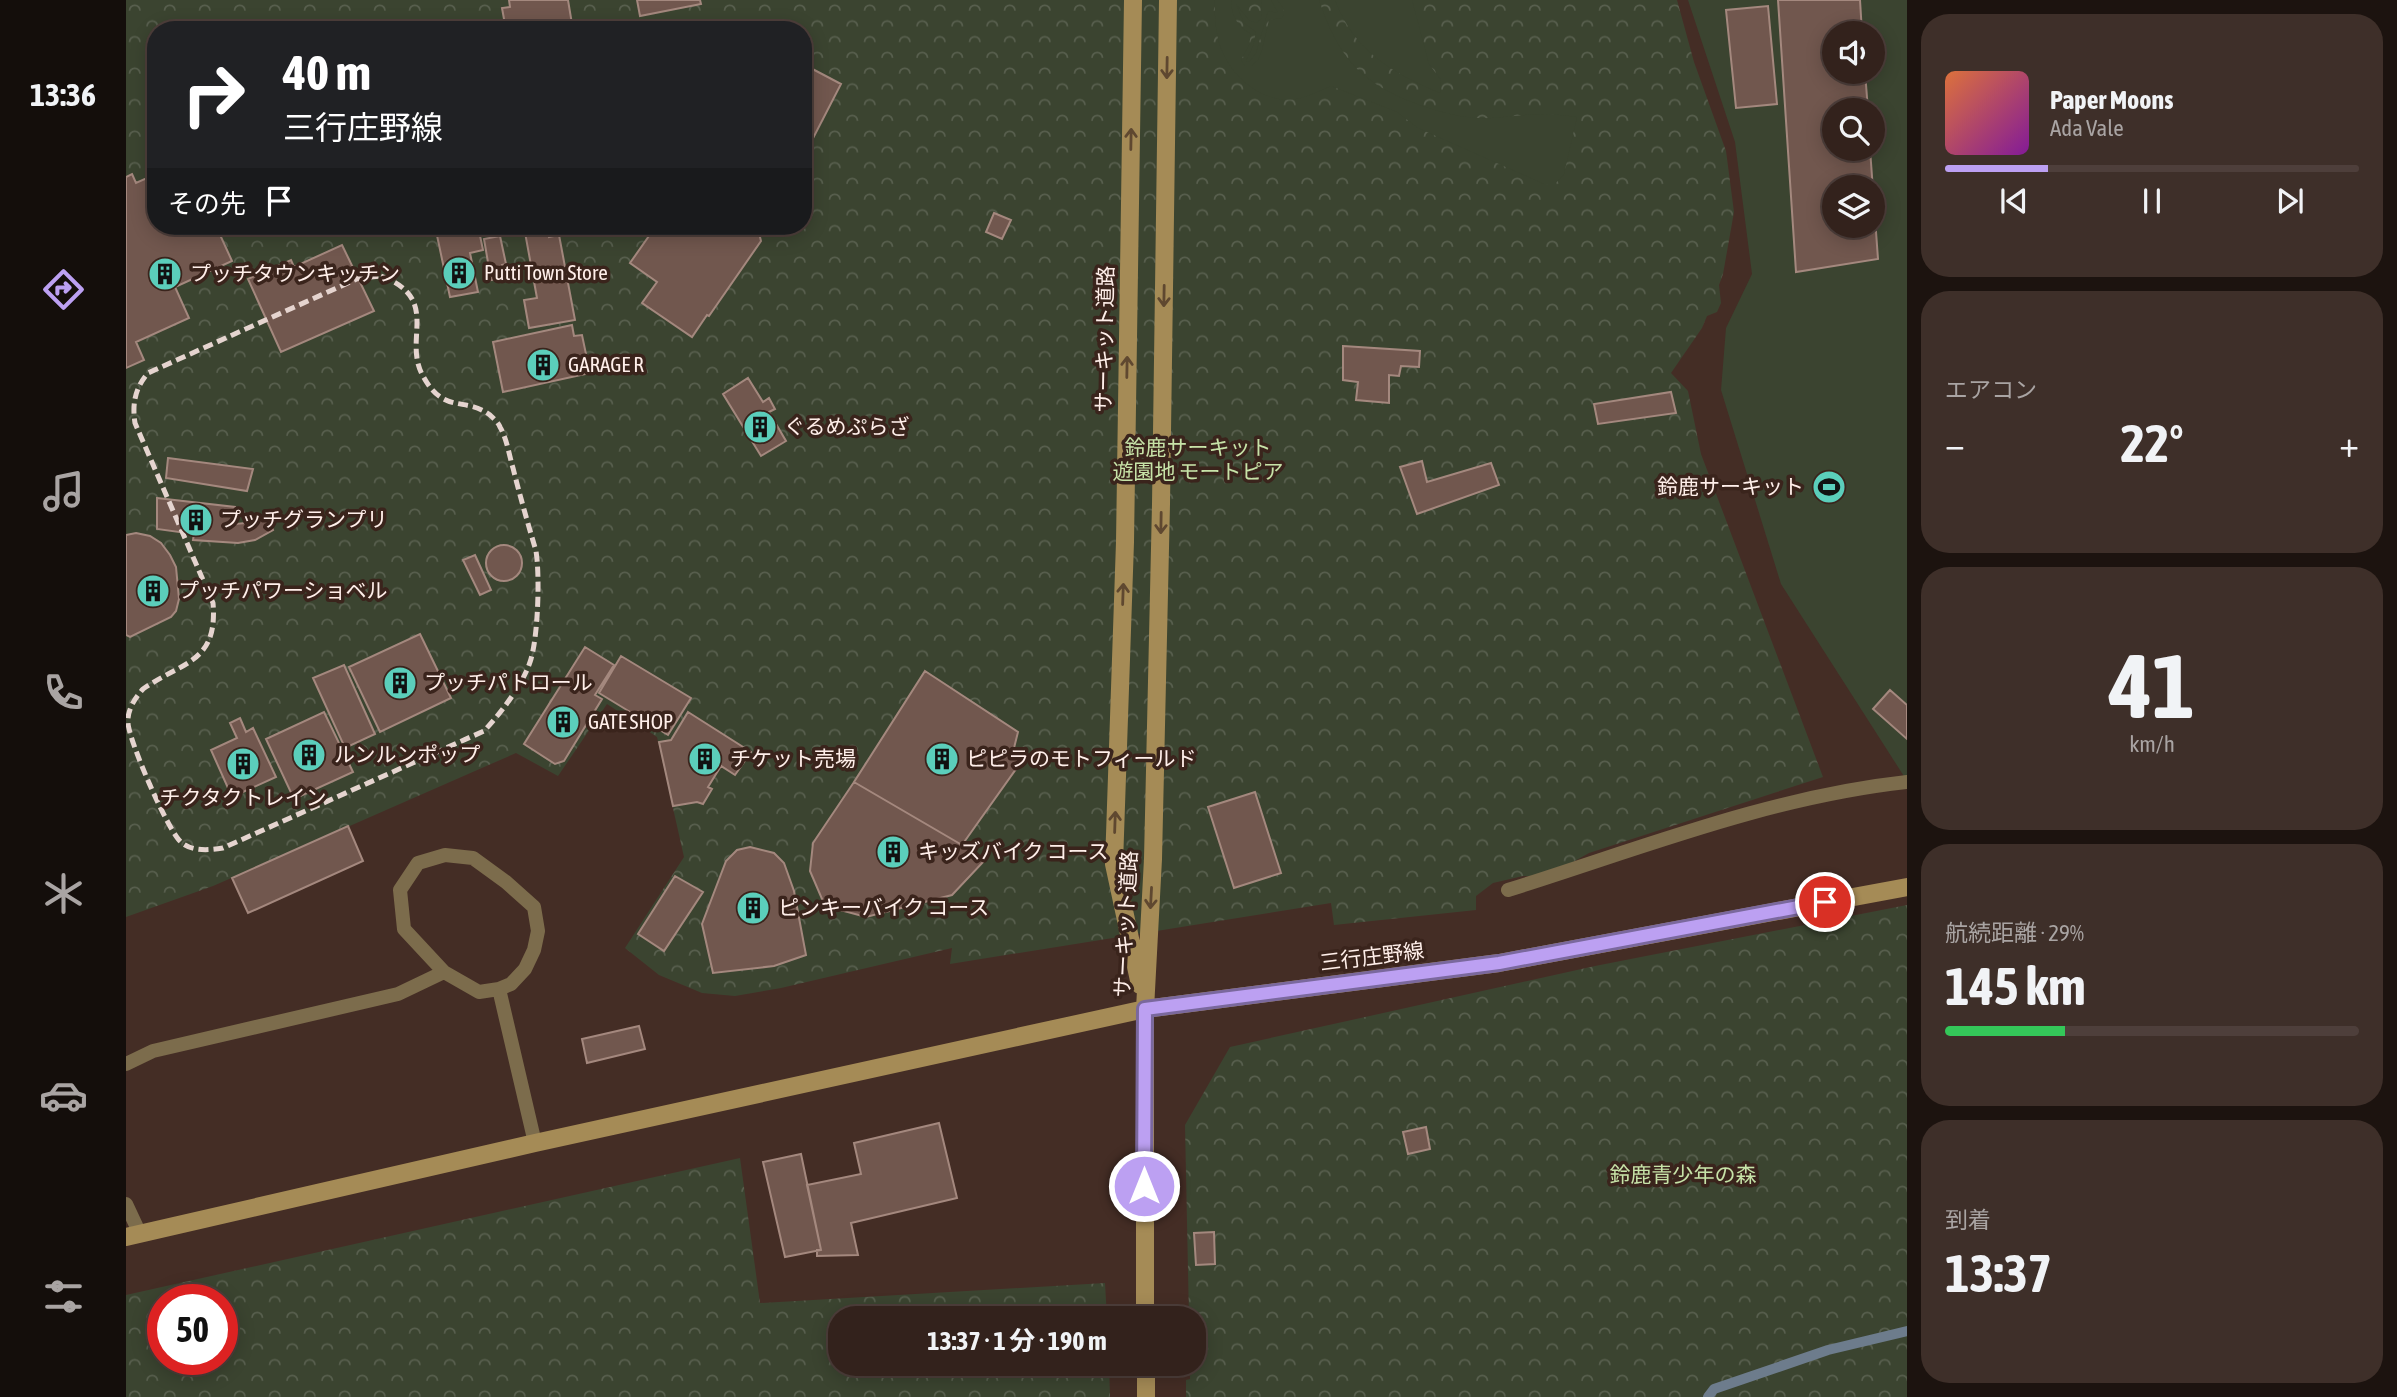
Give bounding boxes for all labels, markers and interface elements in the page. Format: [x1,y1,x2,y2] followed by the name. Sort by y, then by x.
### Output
[1822,21,1885,238] map controls
[1822,21,1885,84] button: sound
[283,44,371,100] text: 40 m
[168,49,259,140] icon: right
[1160,56,1174,79] one-way arrow
[30,76,96,113] text: 13:36
[2050,85,2173,115] text: Paper Moons
[1822,98,1885,161] button: search
[283,109,443,146] text: 三行庄野線
[2050,115,2124,141] text: Ada Vale
[1124,128,1138,151] one-way arrow
[1822,175,1885,238] button: layers
[260,182,298,220] icon: arrive
[1995,182,2033,220] icon: previous
[2133,182,2171,220] icon: pause
[2271,182,2309,220] icon: next
[168,189,246,219] text: その先
[440,254,478,292] building icon: Putti Town Store
[146,255,184,293] building icon: プッチタウンキッチン
[484,260,608,284] place label: Putti Town Store
[190,261,400,285] place label: プッチタウンキッチン
[39,265,88,314] icon: directions
[1091,265,1117,413] street label: サーキット道路
[1157,284,1171,307] one-way arrow
[524,346,562,384] building icon: GARAGE R
[568,352,644,376] place label: GARAGE R
[1121,356,1134,379] one-way arrow
[1945,377,2037,403] text: エアコン
[741,408,779,446] building icon: ぐるめぷらざ
[2120,413,2184,473] text: 22°
[784,414,910,438] place label: ぐるめぷらざ
[1945,422,1965,465] text: −
[2339,422,2359,465] text: +
[1113,435,1283,483] park label: 鈴鹿サーキット 遊園地 モートピア
[39,467,88,516] icon: music
[1810,468,1848,506] sports icon: 鈴鹿サーキット
[1657,474,1804,498] place label: 鈴鹿サーキット
[177,501,215,539] building icon: プッチグランプリ
[220,507,387,531] place label: プッチグランプリ
[1154,511,1168,534] one-way arrow
[134,572,172,610] building icon: プッチパワーショベル
[178,578,388,602] place label: プッチパワーショベル
[1117,583,1130,606] one-way arrow
[2109,633,2195,737] text: 41
[381,664,419,702] building icon: プッチパトロール
[39,668,88,717] icon: phone
[424,670,593,694] place label: プッチパトロール
[544,703,582,741] building icon: GATE SHOP
[588,709,673,733] place label: GATE SHOP
[2129,731,2175,757] text: km/h
[290,736,328,774] building icon: ルンルンポップ
[686,740,724,778] building icon: チケット売場
[923,740,961,778] building icon: ピピラのモトフィールド
[334,742,480,766] place label: ルンルンポップ
[224,745,262,783] building icon: チクタクトレイン
[730,746,856,770] place label: チケット売場
[966,746,1197,770] place label: ピピラのモトフィールド
[159,785,327,809] place label: チクタクトレイン
[1109,810,1122,833] one-way arrow
[874,833,912,871] building icon: キッズバイク コース
[918,839,1108,863] place label: キッズバイク コース
[1109,850,1141,998] street label: サーキット道路
[39,869,88,918] icon: climate
[1795,872,1855,932] pin
[1806,883,1844,921] icon: arrive
[1144,886,1157,909] one-way arrow
[734,889,772,927] building icon: ピンキーバイク コース
[778,895,989,919] place label: ピンキーバイク コース
[1945,920,2084,946] text: 航続距離 · 29%
[1318,938,1425,974] street label: 三行庄野線
[1945,956,2086,1016] text: 145 km
[39,1071,88,1120] icon: car
[1107,1149,1181,1223] position arrow
[1610,1162,1757,1186] park label: 鈴鹿青少年の森
[1945,1207,1991,1233] text: 到着
[1945,1243,2052,1303] text: 13:37
[39,1272,88,1321] icon: filters
[147,1284,238,1375] speed limit sign: 50
[927,1326,1107,1356] text: 13:37 · 1 分 · 190 m

